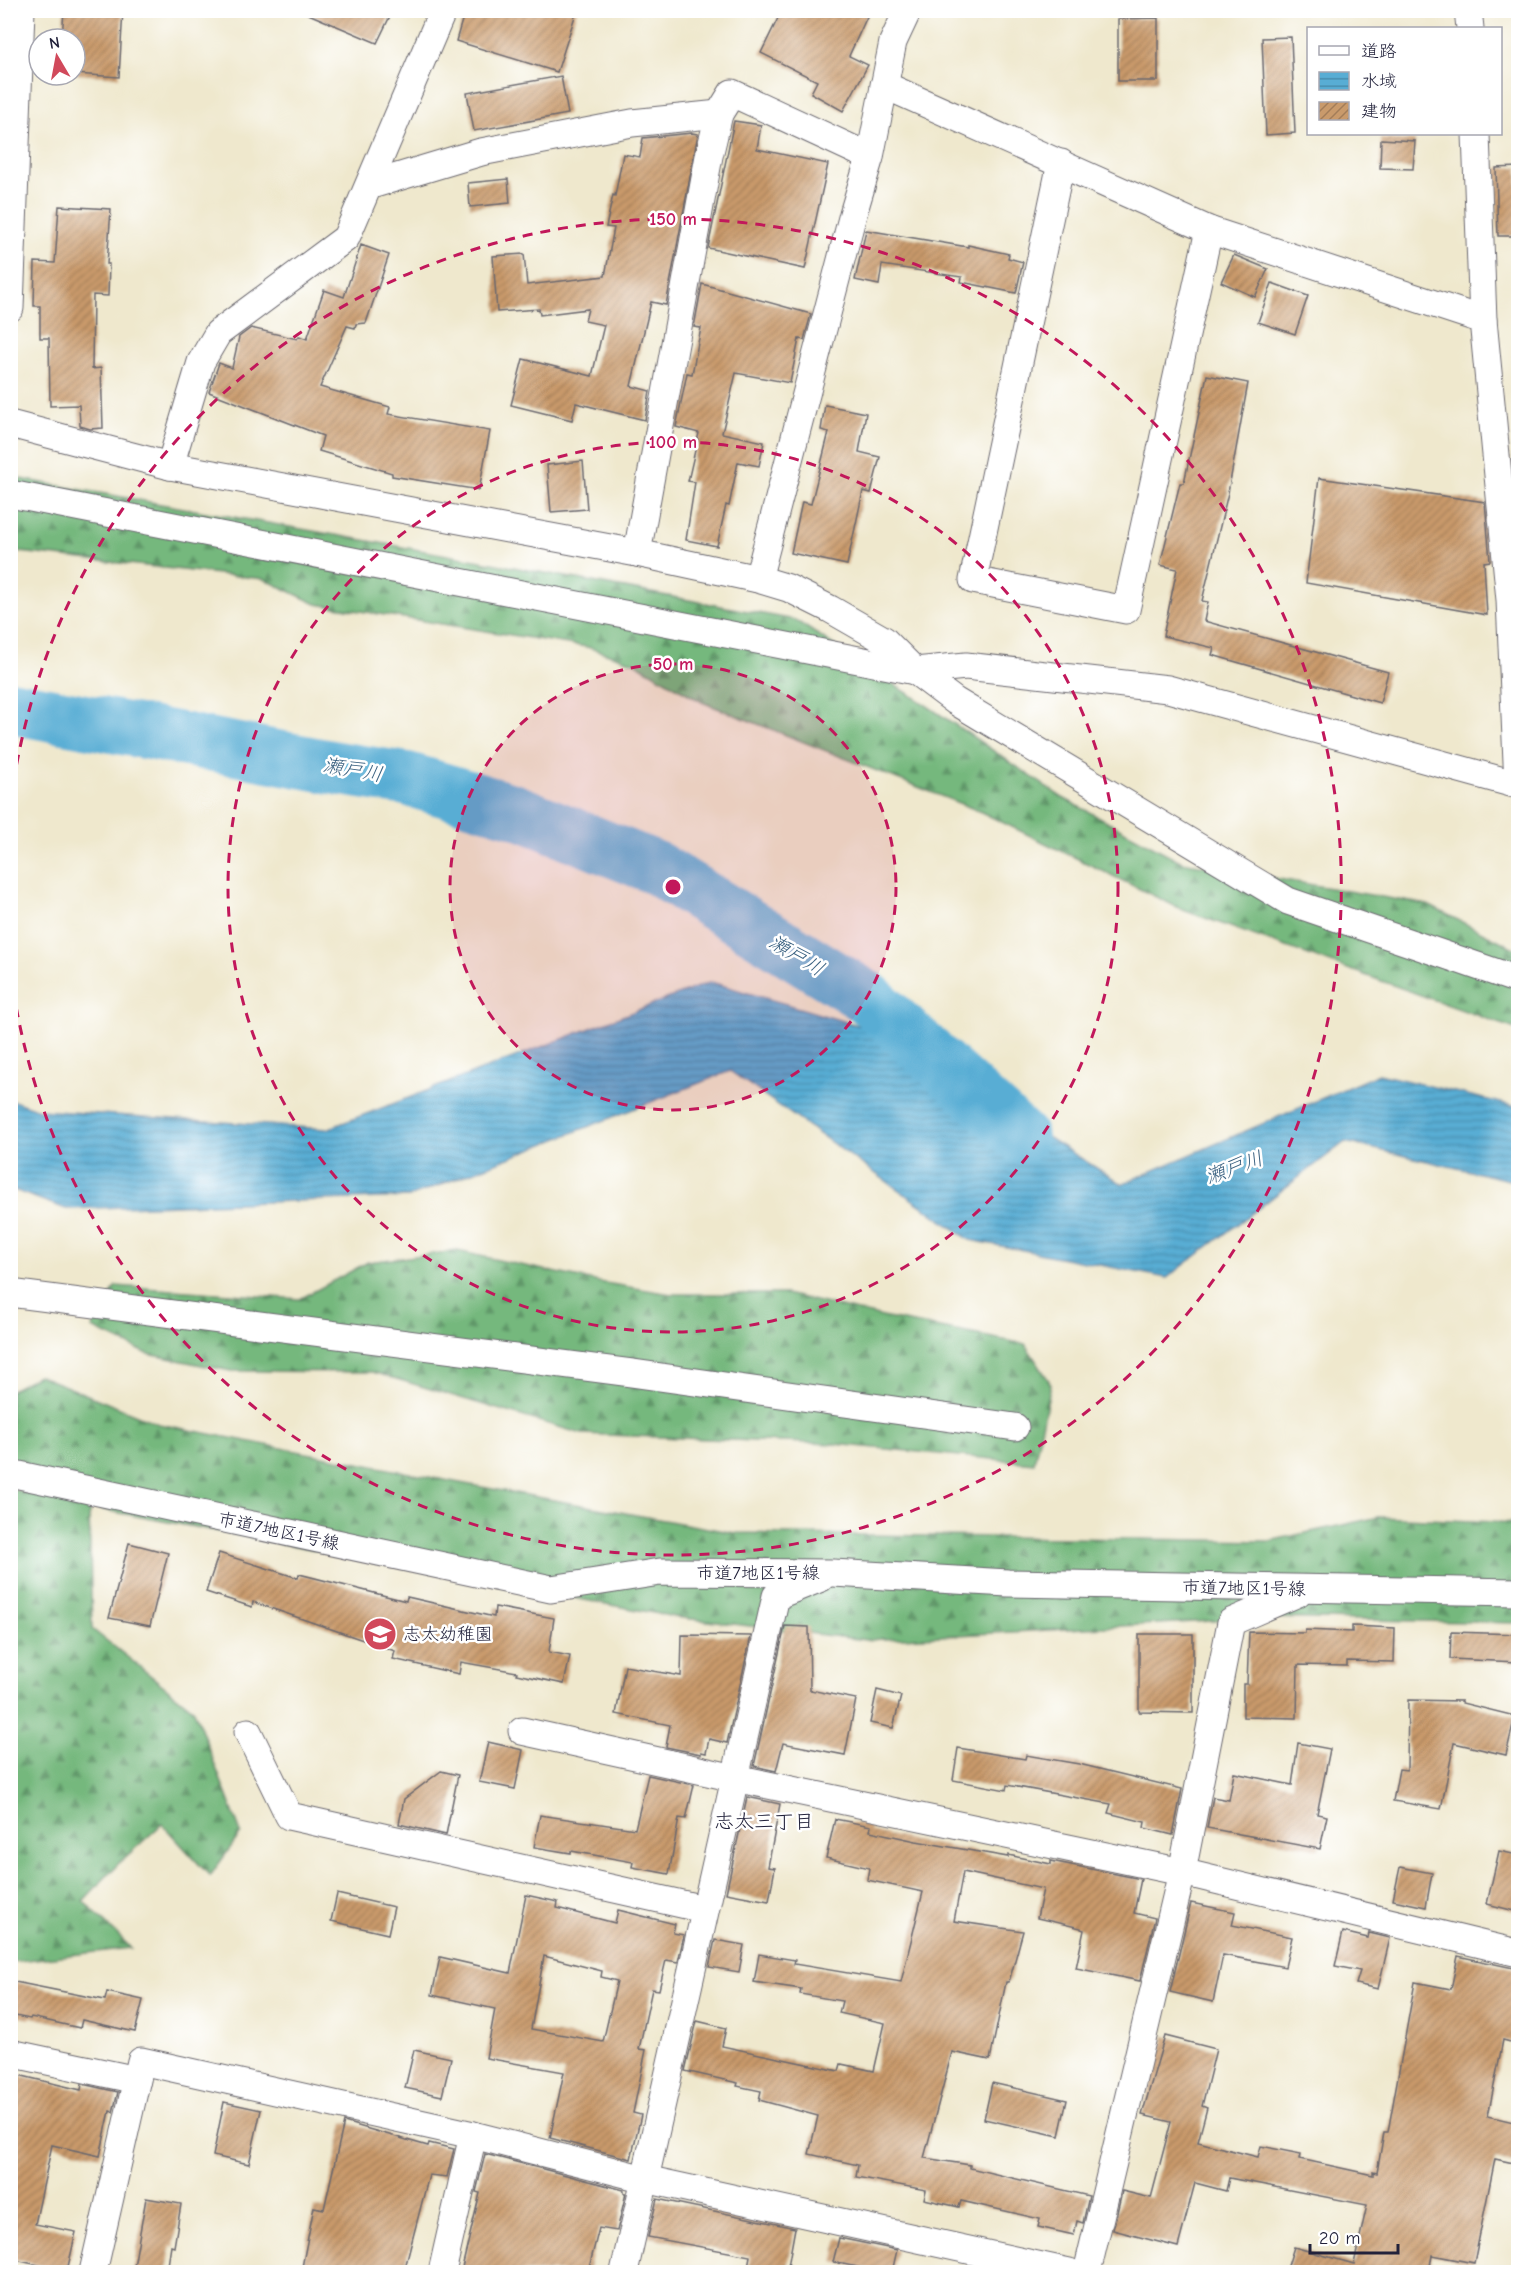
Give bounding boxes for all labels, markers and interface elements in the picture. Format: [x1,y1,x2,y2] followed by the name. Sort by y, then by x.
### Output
[27,27,87,87] north arrow
[1307,27,1502,135] legend
[48,33,61,53] text: N
[1361,41,1397,62] text: 道路
[1361,71,1397,92] text: 水域
[1361,101,1397,122] text: 建物
[649,209,697,230] text: 150 m
[649,432,697,453] text: 100 m
[653,654,693,675] text: 50 m
[321,753,384,786] water label: 瀬戸川
[663,877,683,897] centre of rings
[765,930,828,981] water label: 瀬戸川
[1202,1146,1266,1189] water label: 瀬戸川
[216,1508,342,1555] street label: 市道7地区1号線
[696,1563,820,1584] street label: 市道7地区1号線
[1182,1577,1306,1600] street label: 市道7地区1号線
[362,1616,398,1652] school or university icon: 志太幼稚園
[403,1624,493,1645] place label: 志太幼稚園
[714,1810,814,1833] district label: 志太三丁目
[1310,2217,1398,2255] scale bar
[1319,2228,1360,2249] text: 20 m

